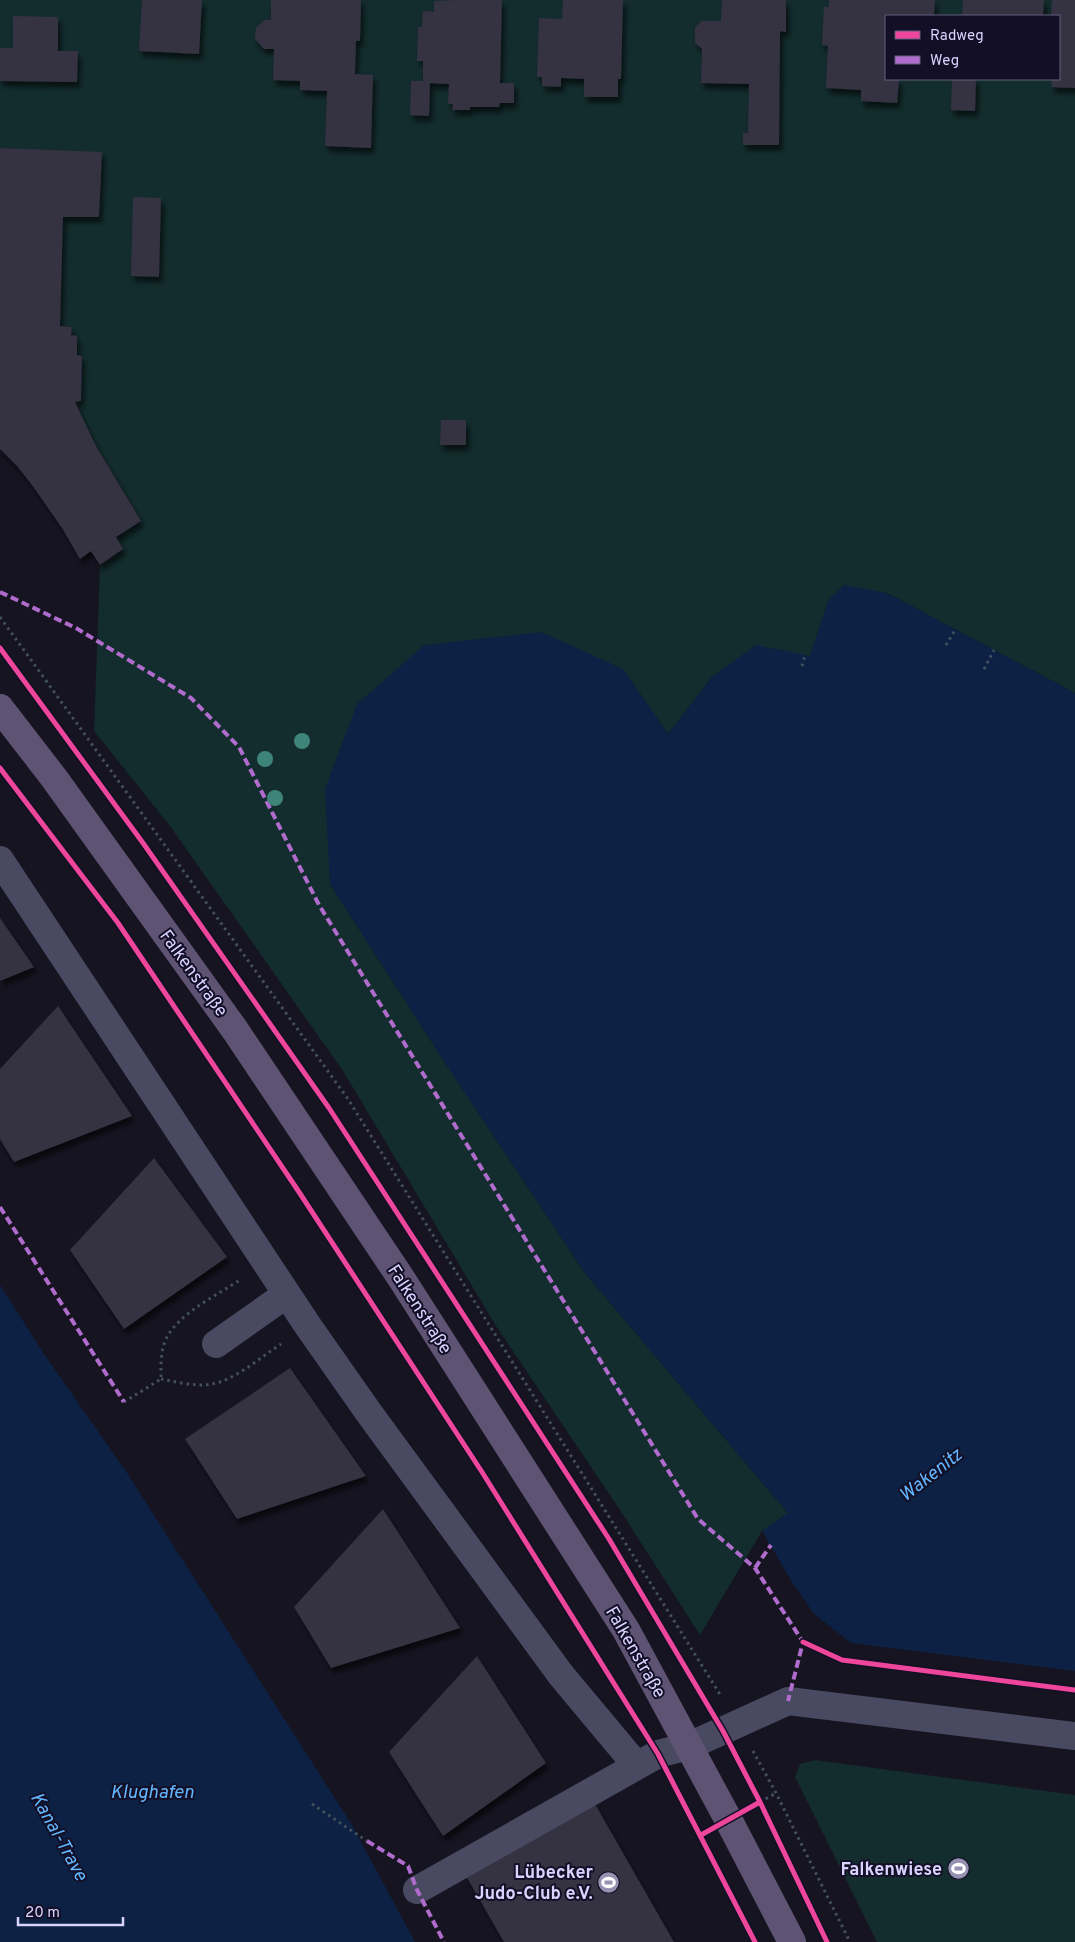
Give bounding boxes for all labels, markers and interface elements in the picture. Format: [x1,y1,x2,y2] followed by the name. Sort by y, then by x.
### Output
[885,15,1060,80] legend
[930,27,984,46] text: Radweg
[930,52,959,71] text: Weg
[154,926,232,1022] street label: Falkenstraße
[381,1261,456,1359] street label: Falkenstraße
[895,1443,968,1508] water label: Wakenitz
[599,1603,670,1703] street label: Falkenstraße
[110,1781,194,1805] water label: Klughafen
[24,1788,92,1886] water label: Kanal-Trave
[946,1857,970,1881] sports icon: Falkenwiese
[841,1859,942,1882] place label: Falkenwiese
[475,1862,593,1906] place label: Lübecker Judo-Club e.V.
[597,1870,621,1894] sports icon: Lübecker Judo-Club e.V.
[18,1894,122,1926] scale bar
[25,1904,60,1923] text: 20 m

